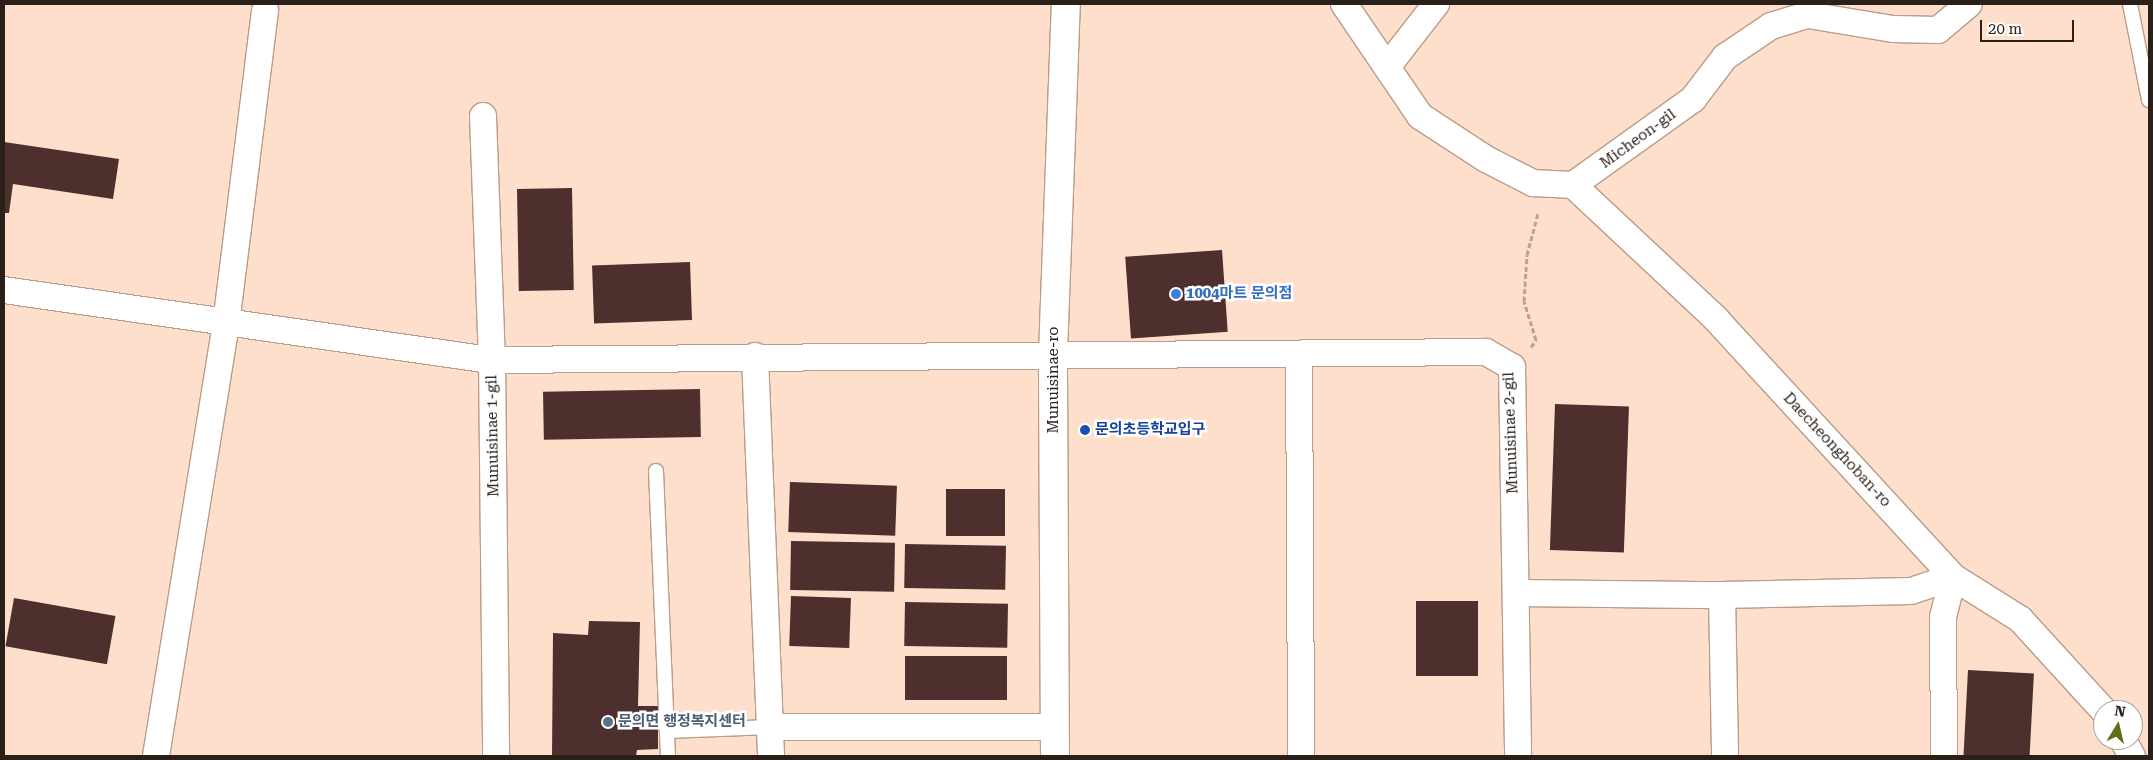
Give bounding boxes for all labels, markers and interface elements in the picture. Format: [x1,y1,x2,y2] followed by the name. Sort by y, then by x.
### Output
[1983,10,2077,42] scale bar
[1988,20,2022,38] text: 20 m
[1597,106,1679,172] street label: Micheon-gil
[1186,285,1292,303] place label: 1004마트 문의점
[1170,288,1182,300] marker: 1004마트 문의점
[1045,327,1063,433] street label: Munuisinae-ro
[1500,372,1522,494] street label: Munuisinae 2-gil
[483,375,503,497] street label: Munuisinae 1-gil
[1779,389,1895,511] street label: Daecheonghoban-ro
[1095,421,1205,439] place label: 문의초등학교입구
[1079,424,1091,436] marker: 문의초등학교입구
[2093,700,2143,750] north arrow
[2114,702,2127,720] text: N
[618,713,746,731] place label: 문의면 행정복지센터
[602,716,614,728] marker: 문의면 행정복지센터

